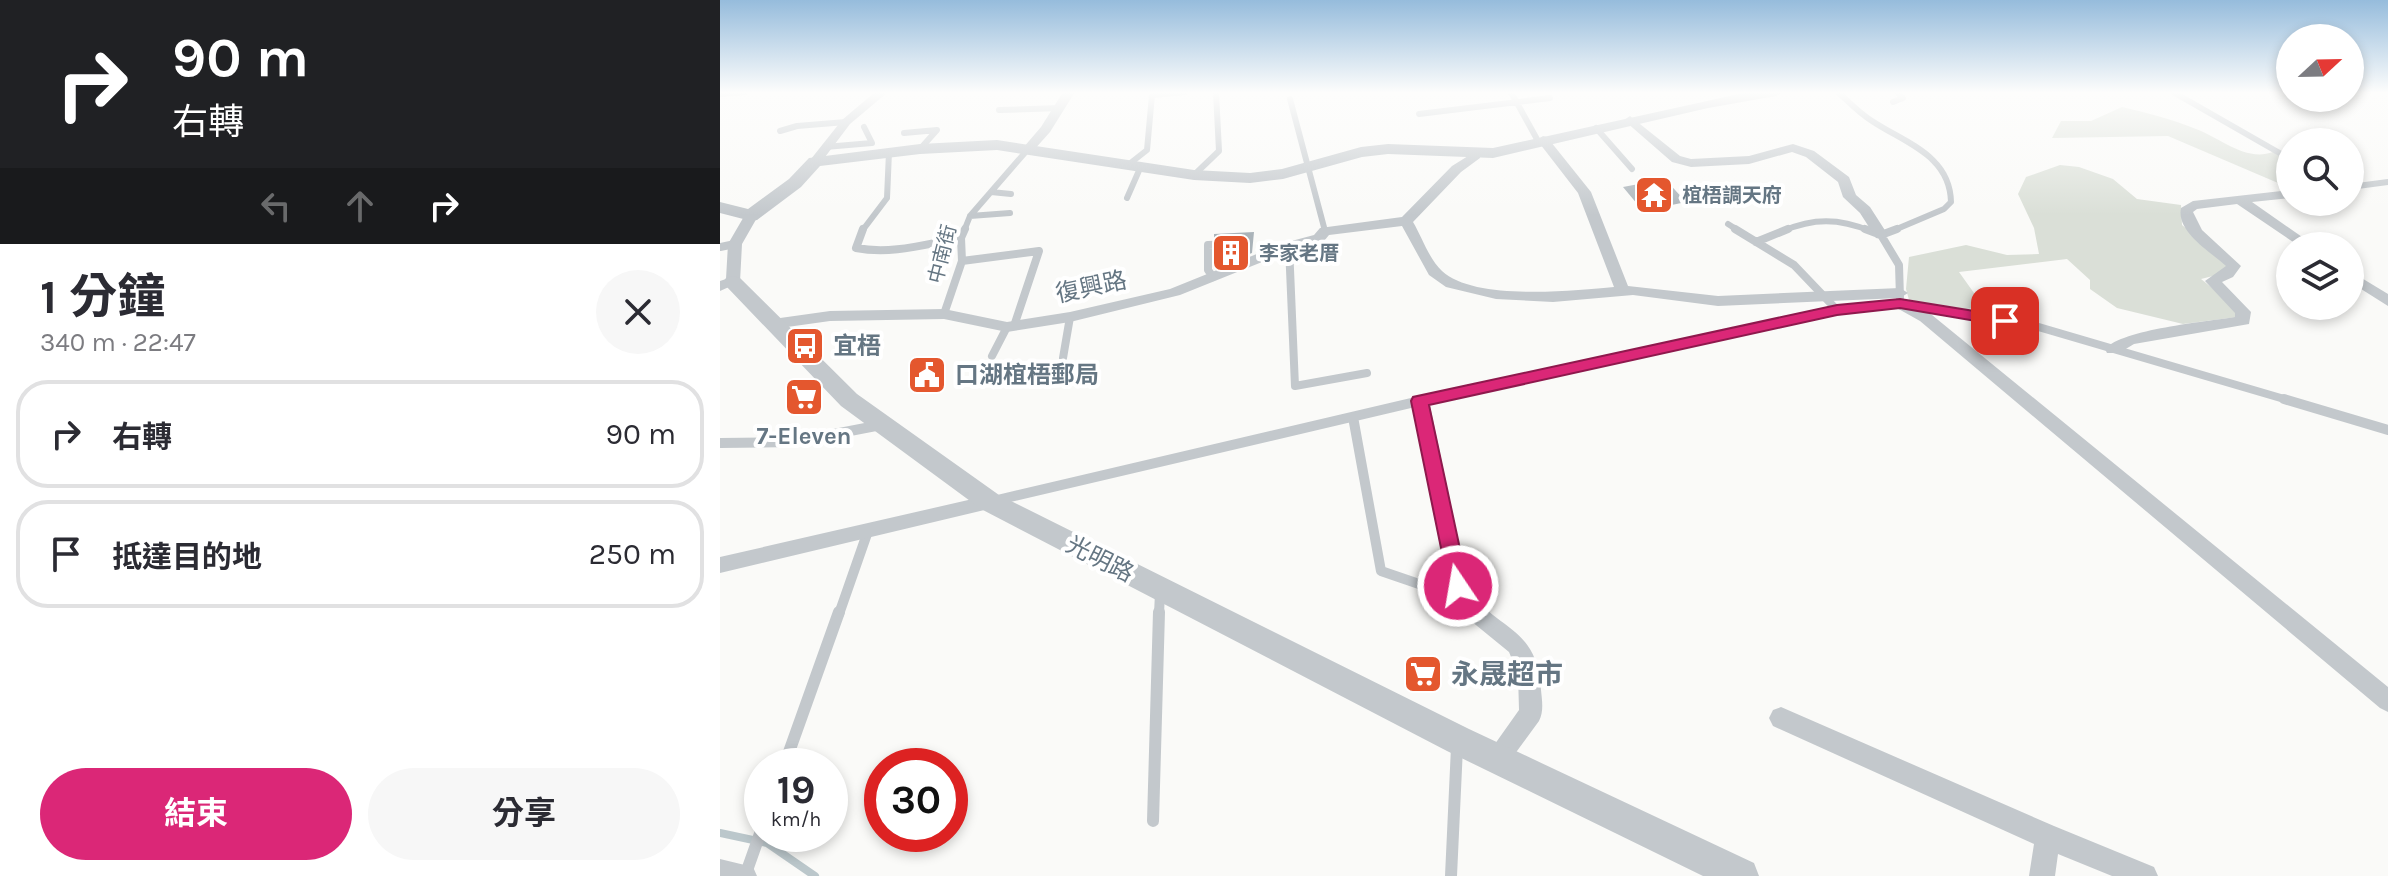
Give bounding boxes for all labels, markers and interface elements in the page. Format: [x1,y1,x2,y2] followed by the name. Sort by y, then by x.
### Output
[2276,24,2364,112] north arrow
[2276,24,2364,320] map controls
[172,25,309,90] text: 90 m
[40,32,144,136] icon: right
[172,101,244,143] text: 右轉
[2276,128,2364,216] button: search
[1633,174,1675,216] temple icon: 椬梧調天府
[254,184,298,228] icon: left
[338,184,382,228] icon: ahead
[422,184,466,228] icon: right
[1682,184,1782,207] place label: 椬梧調天府
[924,222,961,286] street label: 中南街
[1210,232,1252,274] building icon: 李家老厝
[2276,232,2364,320] button: layers
[1259,242,1339,265] place label: 李家老厝
[1053,266,1129,308] street label: 復興路
[40,269,165,325] text: 1 分鐘
[596,270,680,354] button: close
[1971,287,2039,355] pin
[1983,299,2027,343] icon: arrive
[784,325,826,367] bus stop icon: 宜梧
[40,327,196,358] text: 340 m · 22:47
[833,332,881,360] place label: 宜梧
[906,354,948,396] public building icon: 口湖椬梧郵局
[955,361,1099,389] place label: 口湖椬梧郵局
[783,376,825,418] supermarket icon: 7-Eleven
[44,412,88,456] icon: right
[606,416,676,452] text: 90 m
[112,419,172,455] text: 右轉
[756,422,852,450] place label: 7-Eleven
[1062,530,1138,588] street label: 光明路
[44,532,88,576] icon: arrive
[589,536,676,572] text: 250 m
[112,539,262,575] text: 抵達目的地
[1416,544,1500,628] position arrow
[1402,653,1444,695] supermarket icon: 永晟超市
[1451,658,1563,691] place label: 永晟超市
[864,748,968,852] speed limit sign: 30
[777,766,815,813] text: 19
[40,768,352,860] button: 結束
[368,768,680,860] button: 分享
[771,808,821,831] text: km/h

